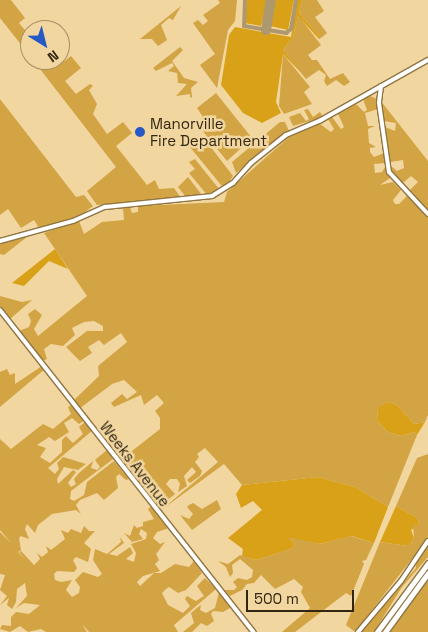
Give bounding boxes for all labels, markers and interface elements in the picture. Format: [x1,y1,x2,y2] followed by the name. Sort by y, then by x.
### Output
[20,20,70,70] north arrow
[44,46,62,66] text: N
[150,114,267,149] place label: Manorville Fire Department
[134,126,146,138] marker: Manorville Fire Department
[96,418,174,510] street label: Weeks Avenue
[248,580,356,612] scale bar
[254,589,299,608] text: 500 m

